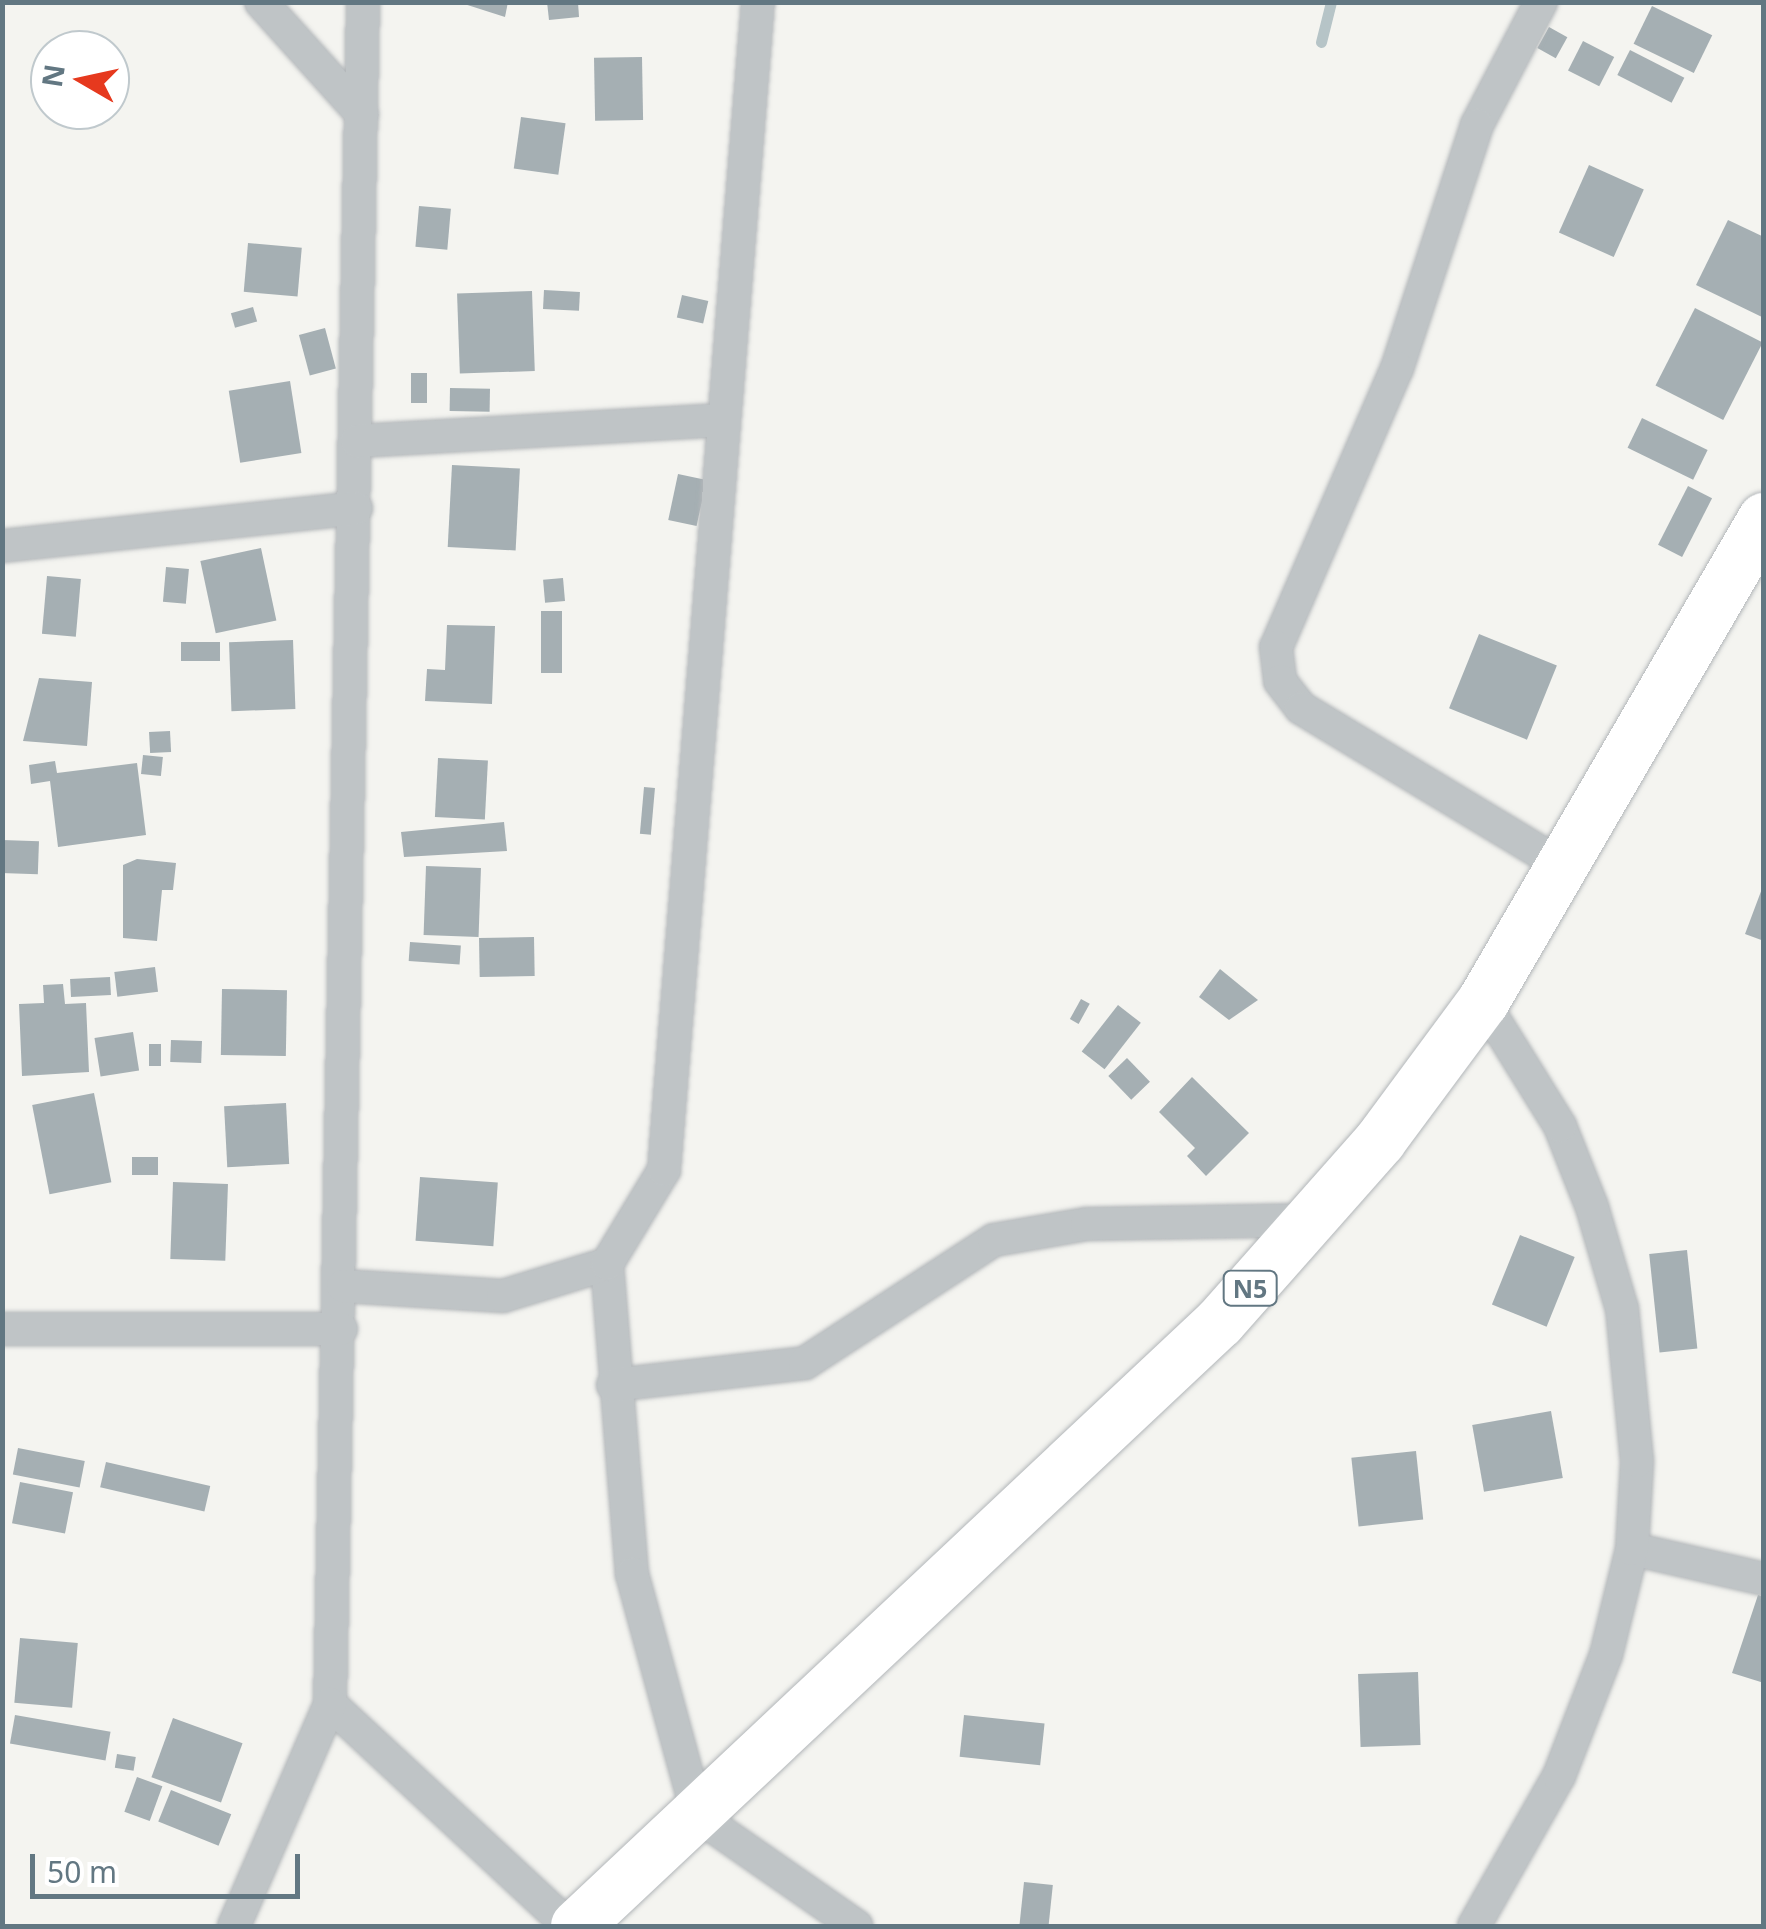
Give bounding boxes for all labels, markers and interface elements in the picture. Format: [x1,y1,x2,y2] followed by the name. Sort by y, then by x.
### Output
[30,30,130,130] north arrow
[32,61,73,90] text: N
[1222,1268,1278,1308] road number: N5
[35,1834,305,1896] scale bar
[47,1851,117,1892] text: 50 m

